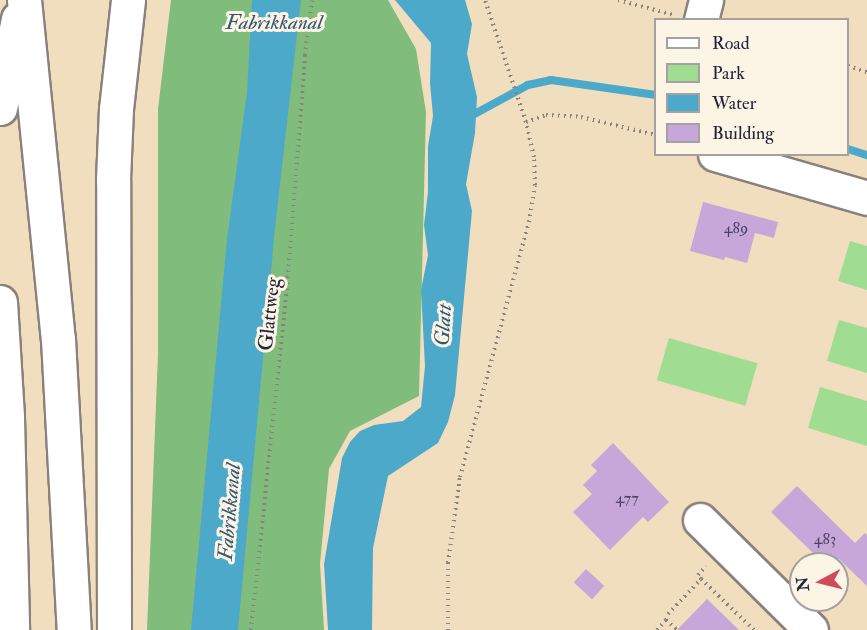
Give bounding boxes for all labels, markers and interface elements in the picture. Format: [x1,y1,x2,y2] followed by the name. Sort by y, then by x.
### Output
[225,10,323,36] water label: Fabrikkanal
[654,18,849,156] legend
[712,32,750,55] text: Road
[712,62,745,85] text: Park
[712,92,756,115] text: Water
[712,122,774,145] text: Building
[724,218,748,238] house number: 489
[253,276,285,352] street label: Glattweg
[430,303,458,347] water label: Glatt
[213,463,247,561] water label: Fabrikkanal
[616,488,638,508] house number: 477
[814,529,836,549] house number: 483
[789,552,849,612] north arrow
[792,576,814,592] text: N

